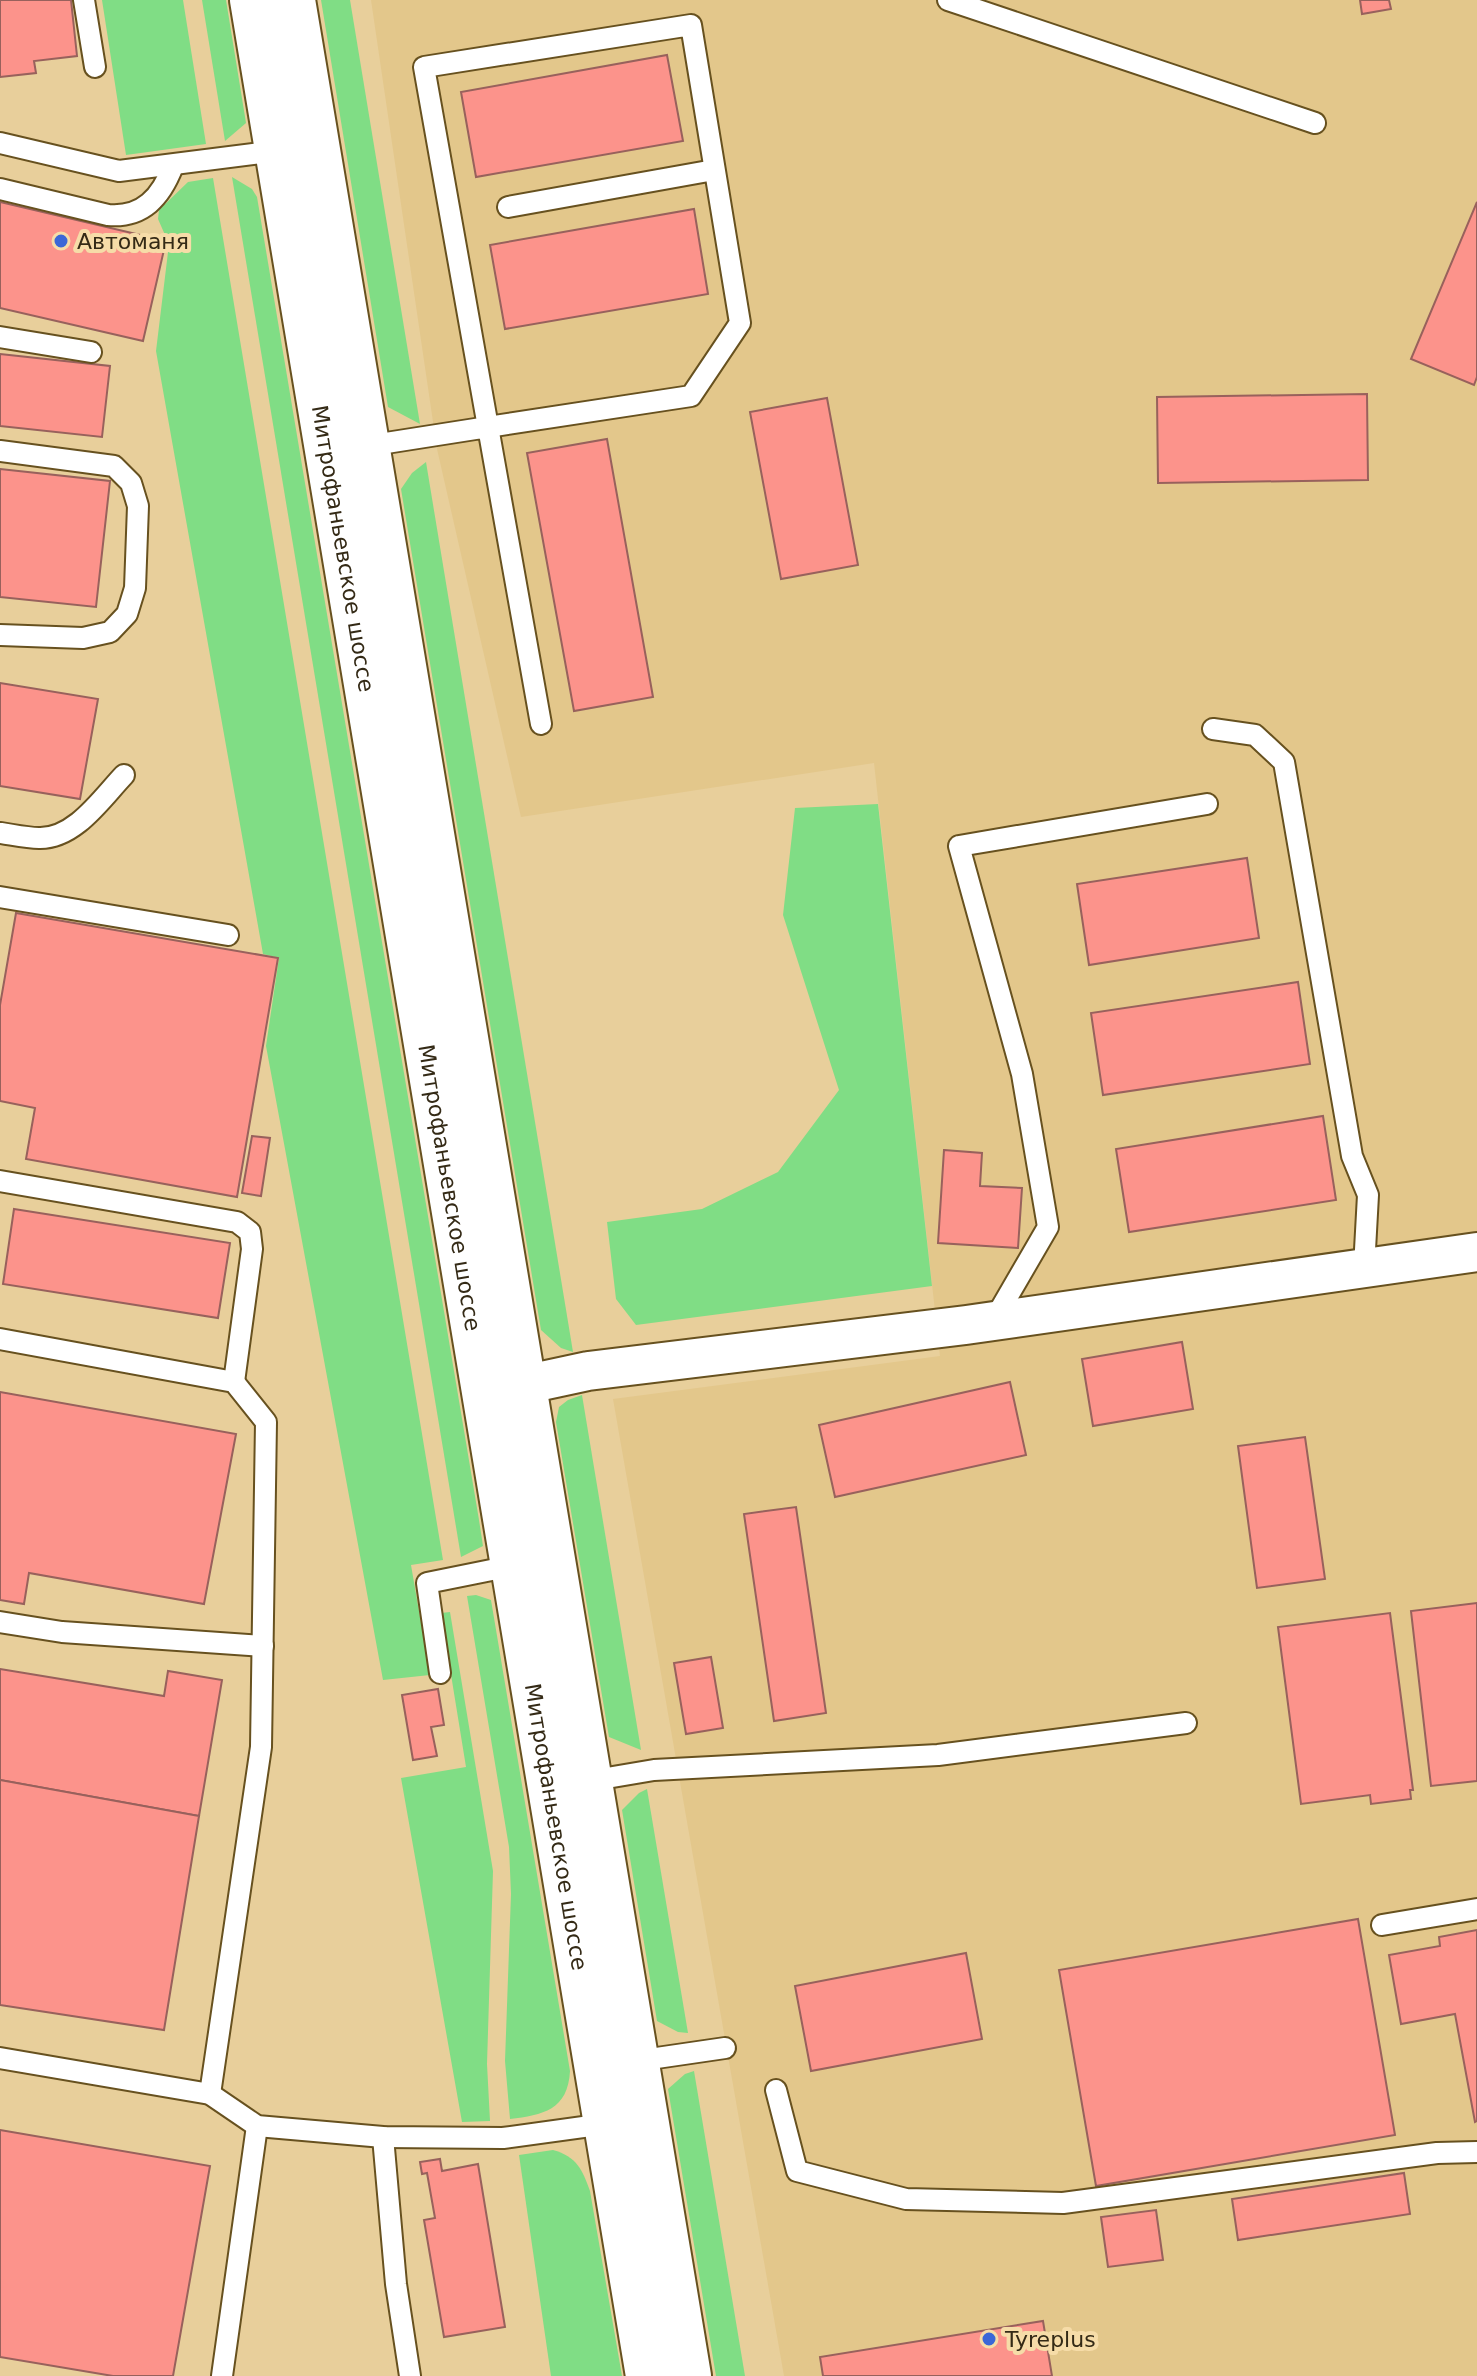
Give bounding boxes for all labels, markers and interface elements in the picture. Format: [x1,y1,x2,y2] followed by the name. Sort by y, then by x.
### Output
[77,229,189,254] place label: Автоманя
[52,232,70,250] marker: Автоманя
[307,403,380,694] street label: Митрофаньевское шоссе
[414,1042,486,1333] street label: Митрофаньевское шоссе
[520,1681,593,1972] street label: Митрофаньевское шоссе
[1004,2327,1096,2352] place label: Tyreplus
[980,2330,998,2348] marker: Tyreplus

